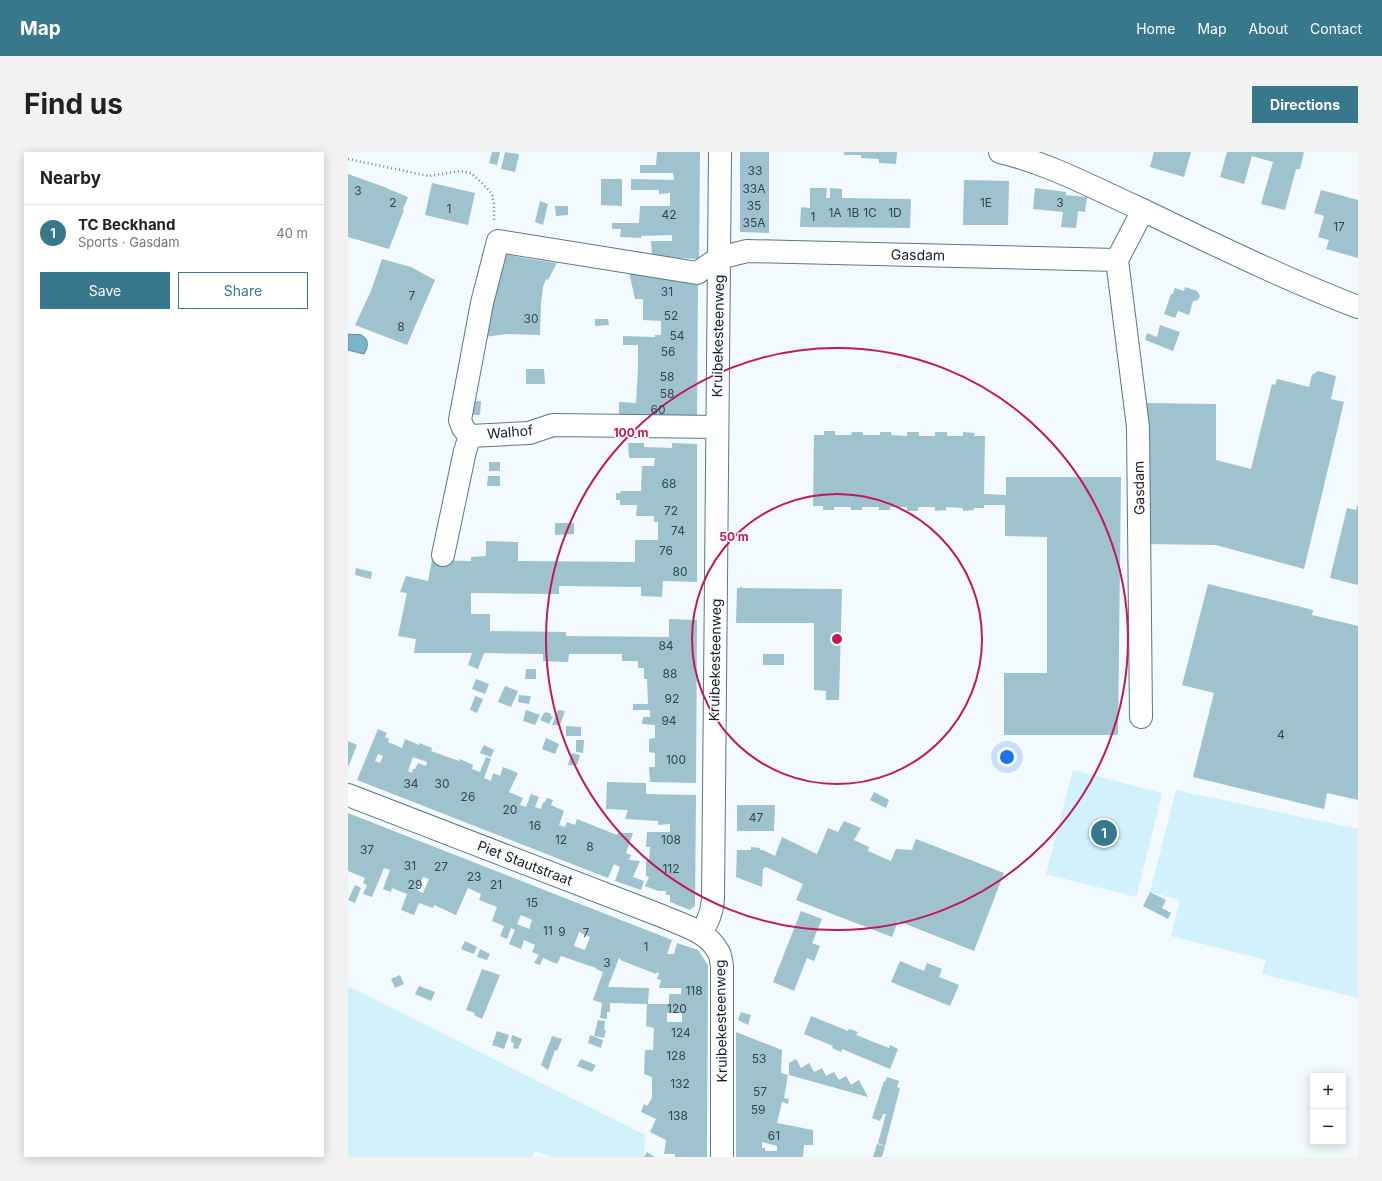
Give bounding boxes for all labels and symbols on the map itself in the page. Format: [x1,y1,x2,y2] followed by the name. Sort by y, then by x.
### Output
[748,163,762,178] house number: 33
[742,181,766,196] house number: 33A
[354,183,362,198] house number: 3
[389,195,397,210] house number: 2
[980,195,992,210] house number: 1E
[1056,195,1064,210] house number: 3
[747,198,761,213] house number: 35
[447,201,451,216] house number: 1
[828,205,842,220] house number: 1A
[847,205,860,220] house number: 1B
[863,205,877,220] house number: 1C
[888,205,902,220] house number: 1D
[661,207,677,222] house number: 42
[811,209,815,224] house number: 1
[743,215,766,230] house number: 35A
[1333,219,1345,234] house number: 17
[891,246,945,263] street label: Gasdam
[708,274,727,398] street label: Kruibekesteenweg
[661,284,673,299] house number: 31
[409,288,416,303] house number: 7
[664,308,678,323] house number: 52
[524,311,538,326] house number: 30
[397,319,405,334] house number: 8
[669,328,685,343] house number: 54
[661,344,675,359] house number: 56
[660,369,674,384] house number: 58
[660,386,674,401] house number: 58
[650,402,666,417] house number: 60
[486,421,534,442] street label: Walhof
[613,425,649,440] text: 100 m
[1130,461,1147,515] street label: Gasdam
[662,476,676,491] house number: 68
[664,503,678,518] house number: 72
[671,523,685,538] house number: 74
[719,529,749,544] text: 50 m
[659,543,673,558] house number: 76
[673,564,688,579] house number: 80
[705,598,724,722] street label: Kruibekesteenweg
[830,632,844,646] centre of rings
[658,638,674,653] house number: 84
[663,666,677,681] house number: 88
[665,691,679,706] house number: 92
[661,713,677,728] house number: 94
[1277,727,1285,742] house number: 4
[997,747,1017,767] your location
[666,752,686,767] house number: 100
[403,776,419,791] house number: 34
[435,776,449,791] house number: 30
[461,789,475,804] house number: 26
[503,802,517,817] house number: 20
[749,810,763,825] house number: 47
[529,818,541,833] house number: 16
[1091,818,1117,848] pin: 1
[555,832,567,847] house number: 12
[661,832,681,847] house number: 108
[475,837,576,889] street label: Piet Stautstraat
[586,839,594,854] house number: 8
[360,842,374,857] house number: 37
[404,858,416,873] house number: 31
[434,859,448,874] house number: 27
[662,861,680,876] house number: 112
[467,869,481,884] house number: 23
[408,877,422,892] house number: 29
[490,877,502,892] house number: 21
[526,895,538,910] house number: 15
[543,923,553,938] house number: 11
[558,924,566,939] house number: 9
[583,925,590,940] house number: 7
[644,939,648,954] house number: 1
[603,955,611,970] house number: 3
[711,959,730,1083] street label: Kruibekesteenweg
[685,983,703,998] house number: 118
[667,1001,687,1016] house number: 120
[671,1025,691,1040] house number: 124
[666,1048,686,1063] house number: 128
[752,1051,766,1066] house number: 53
[670,1076,690,1091] house number: 132
[753,1084,767,1099] house number: 57
[751,1102,765,1117] house number: 59
[668,1108,688,1123] house number: 138
[768,1128,780,1143] house number: 61

